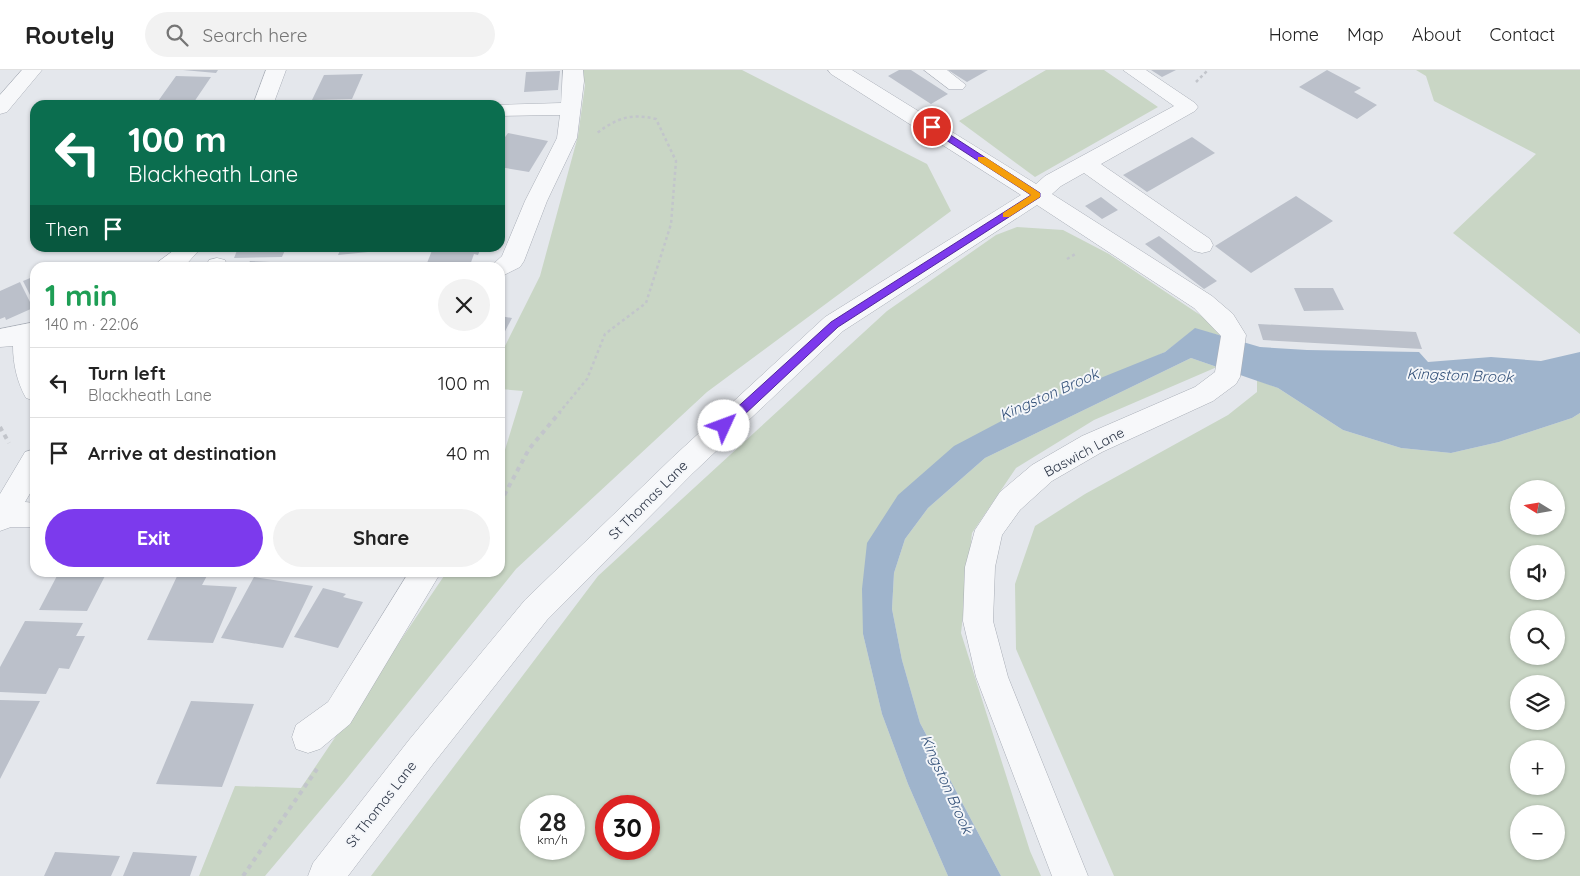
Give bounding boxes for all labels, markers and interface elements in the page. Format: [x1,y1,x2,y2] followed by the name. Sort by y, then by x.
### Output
[145,12,495,57] search box
[25,20,115,50] text: Routely
[163,21,191,49] icon: search
[203,23,307,47] text: Search here
[1269,23,1319,46] text: Home
[1347,23,1384,46] text: Map
[1412,23,1462,46] text: About
[1490,23,1555,46] text: Contact
[911,106,953,148] pin
[918,113,946,141] icon: arrive
[128,117,227,161] text: 100 m
[45,120,110,185] icon: left
[128,160,298,188] text: Blackheath Lane
[99,215,127,243] icon: arrive
[45,217,89,241] text: Then
[45,276,118,314] text: 1 min
[438,279,490,331] button: close
[45,314,138,334] text: 140 m · 22:06
[88,361,166,385] text: Turn left
[997,363,1103,424] water label: Kingston Brook
[1406,364,1515,386] water label: Kingston Brook
[45,369,73,397] icon: left
[438,371,490,395] text: 100 m
[88,385,212,405] text: Blackheath Lane
[697,399,749,451] position arrow
[1041,423,1127,481] street label: Baswich Lane
[45,439,73,467] icon: arrive
[88,441,277,465] text: Arrive at destination
[446,441,490,465] text: 40 m
[605,456,692,543] street label: St Thomas Lane
[1510,480,1565,535] north arrow
[1510,480,1565,860] map controls
[45,509,263,567] button: Exit
[273,509,490,567] button: Share
[1510,545,1565,600] button: sound
[1510,610,1565,665] button: search
[1510,675,1565,730] button: layers
[917,732,978,838] water label: Kingston Brook
[1510,740,1565,795] button: +
[342,757,420,851] street label: St Thomas Lane
[595,795,660,860] speed limit sign: 30
[1510,805,1565,860] button: −
[539,806,566,837] text: 28
[537,832,568,847] text: km/h

